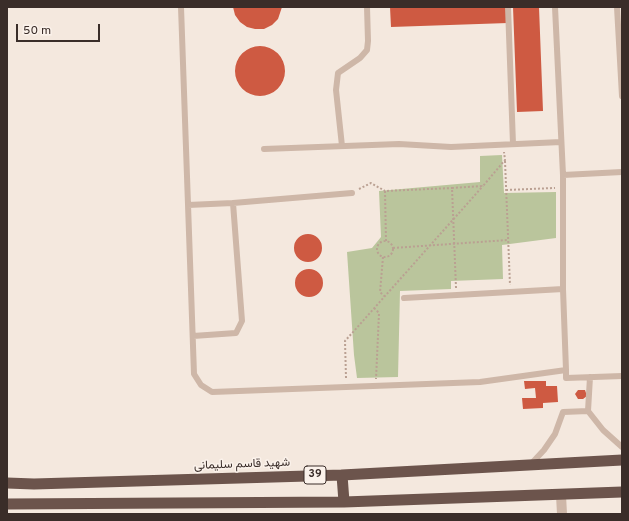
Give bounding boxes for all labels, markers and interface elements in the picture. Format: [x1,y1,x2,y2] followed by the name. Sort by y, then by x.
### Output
[18,16,102,42] scale bar
[23,23,51,39] text: 50 m
[194,456,290,474] street label: شهید قاسم سلیمانی
[304,466,326,484] road number: 39

